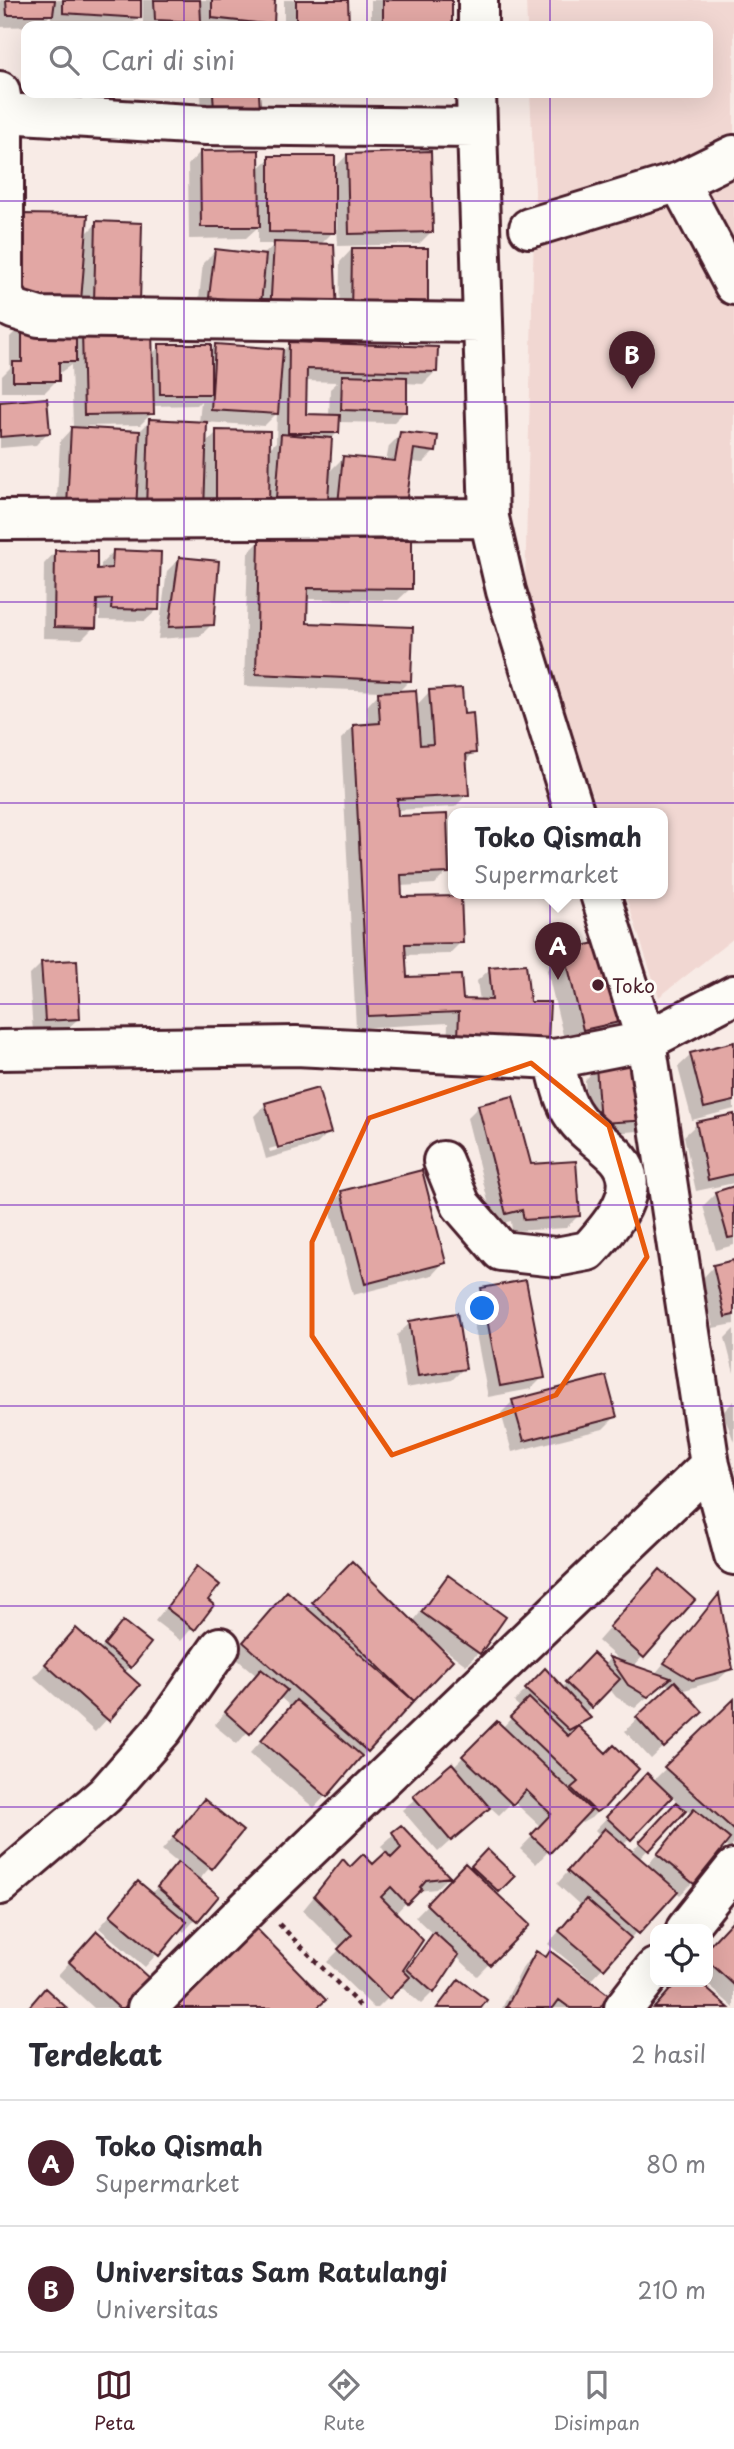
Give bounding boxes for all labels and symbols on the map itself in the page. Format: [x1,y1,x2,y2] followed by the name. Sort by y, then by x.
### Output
[609,331,655,389] pin: B
[535,922,581,980] pin: A
[612,971,655,999] place label: Toko
[590,977,606,993] marker: Toko
[465,1291,499,1325] your location

